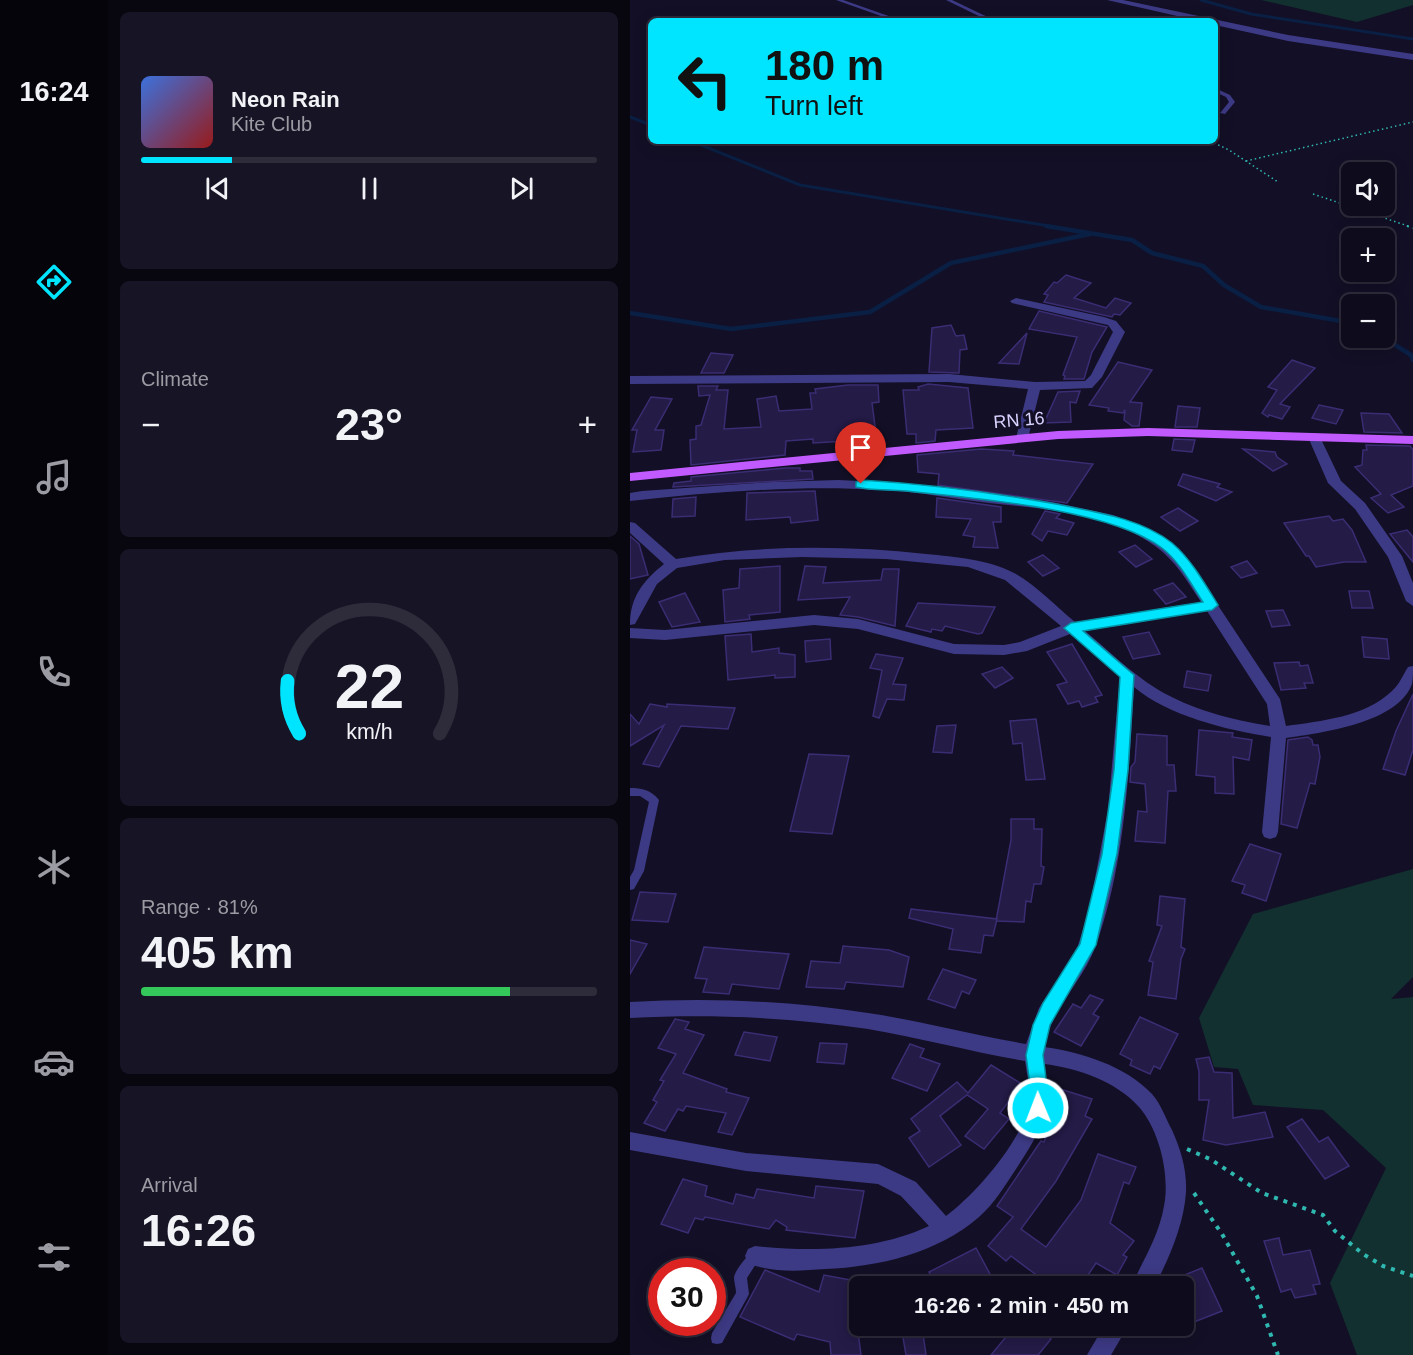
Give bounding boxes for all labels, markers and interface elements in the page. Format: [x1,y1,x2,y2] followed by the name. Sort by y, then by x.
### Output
[666,42,744,120] icon: left
[765,42,884,89] text: 180 m
[19,77,89,107] text: 16:24
[231,87,340,112] text: Neon Rain
[765,91,863,121] text: Turn left
[231,113,312,135] text: Kite Club
[1341,162,1395,348] map controls
[1341,162,1395,216] button: sound
[201,172,234,205] icon: previous
[353,172,386,205] icon: pause
[505,172,538,205] icon: next
[1341,228,1395,282] button: +
[33,261,75,303] icon: directions
[1341,294,1395,348] button: −
[141,368,209,390] text: Climate
[335,399,403,450] text: 23°
[141,406,160,443] text: −
[578,406,597,443] text: +
[993,408,1045,432] street label: RN 16
[835,422,886,484] pin
[844,431,877,464] icon: arrive
[33,456,75,498] icon: music
[33,651,75,693] icon: phone
[334,653,404,722] text: 22
[346,721,392,745] text: km/h
[33,846,75,888] icon: climate
[141,896,258,918] text: Range · 81%
[141,927,294,978] text: 405 km
[33,1041,75,1083] icon: car
[1006,1076,1070,1140] position arrow
[141,1174,198,1196] text: Arrival
[141,1205,256,1256] text: 16:26
[33,1236,75,1278] icon: filters
[648,1258,726,1336] speed limit sign: 30
[914,1293,1129,1318] text: 16:26 · 2 min · 450 m

